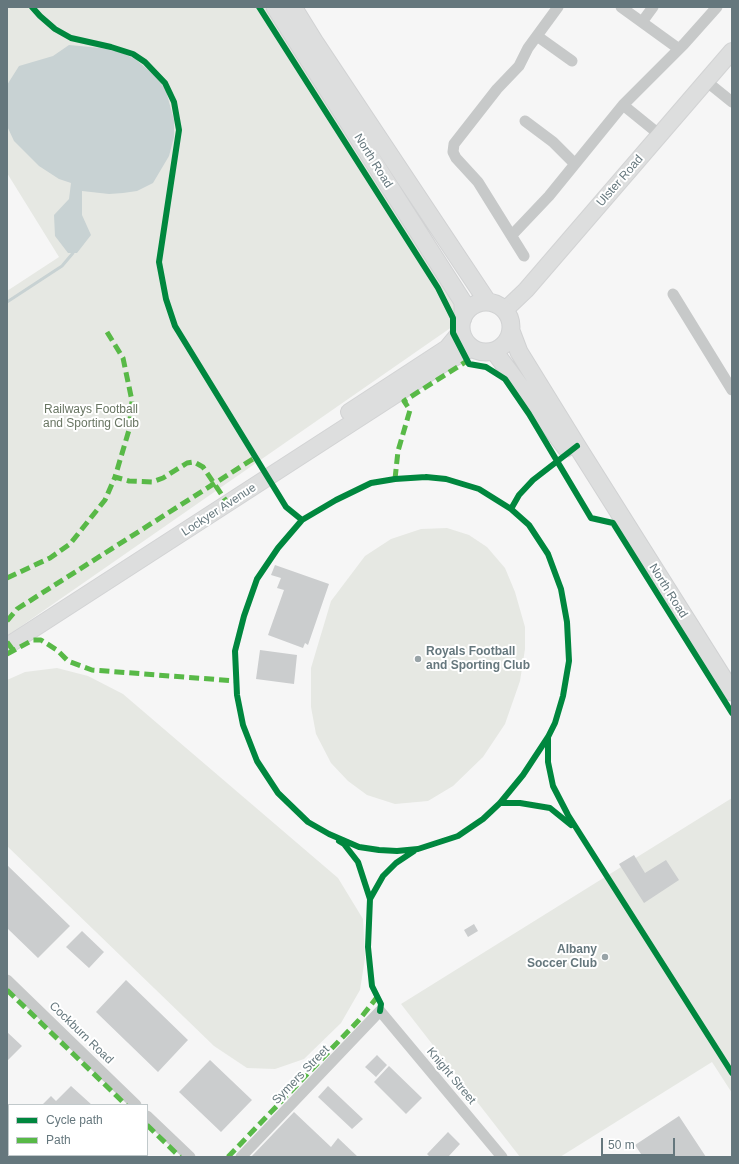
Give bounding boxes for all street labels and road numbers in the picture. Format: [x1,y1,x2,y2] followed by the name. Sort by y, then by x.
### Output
[351,131,395,191] street label: North Road
[594,152,646,210] street label: Ulster Road
[179,481,259,539] street label: Lockyer Avenue
[646,561,690,621] street label: North Road
[46,999,116,1067] street label: Cockburn Road
[269,1043,333,1107] street label: Symers Street
[423,1045,479,1107] street label: Knight Street

